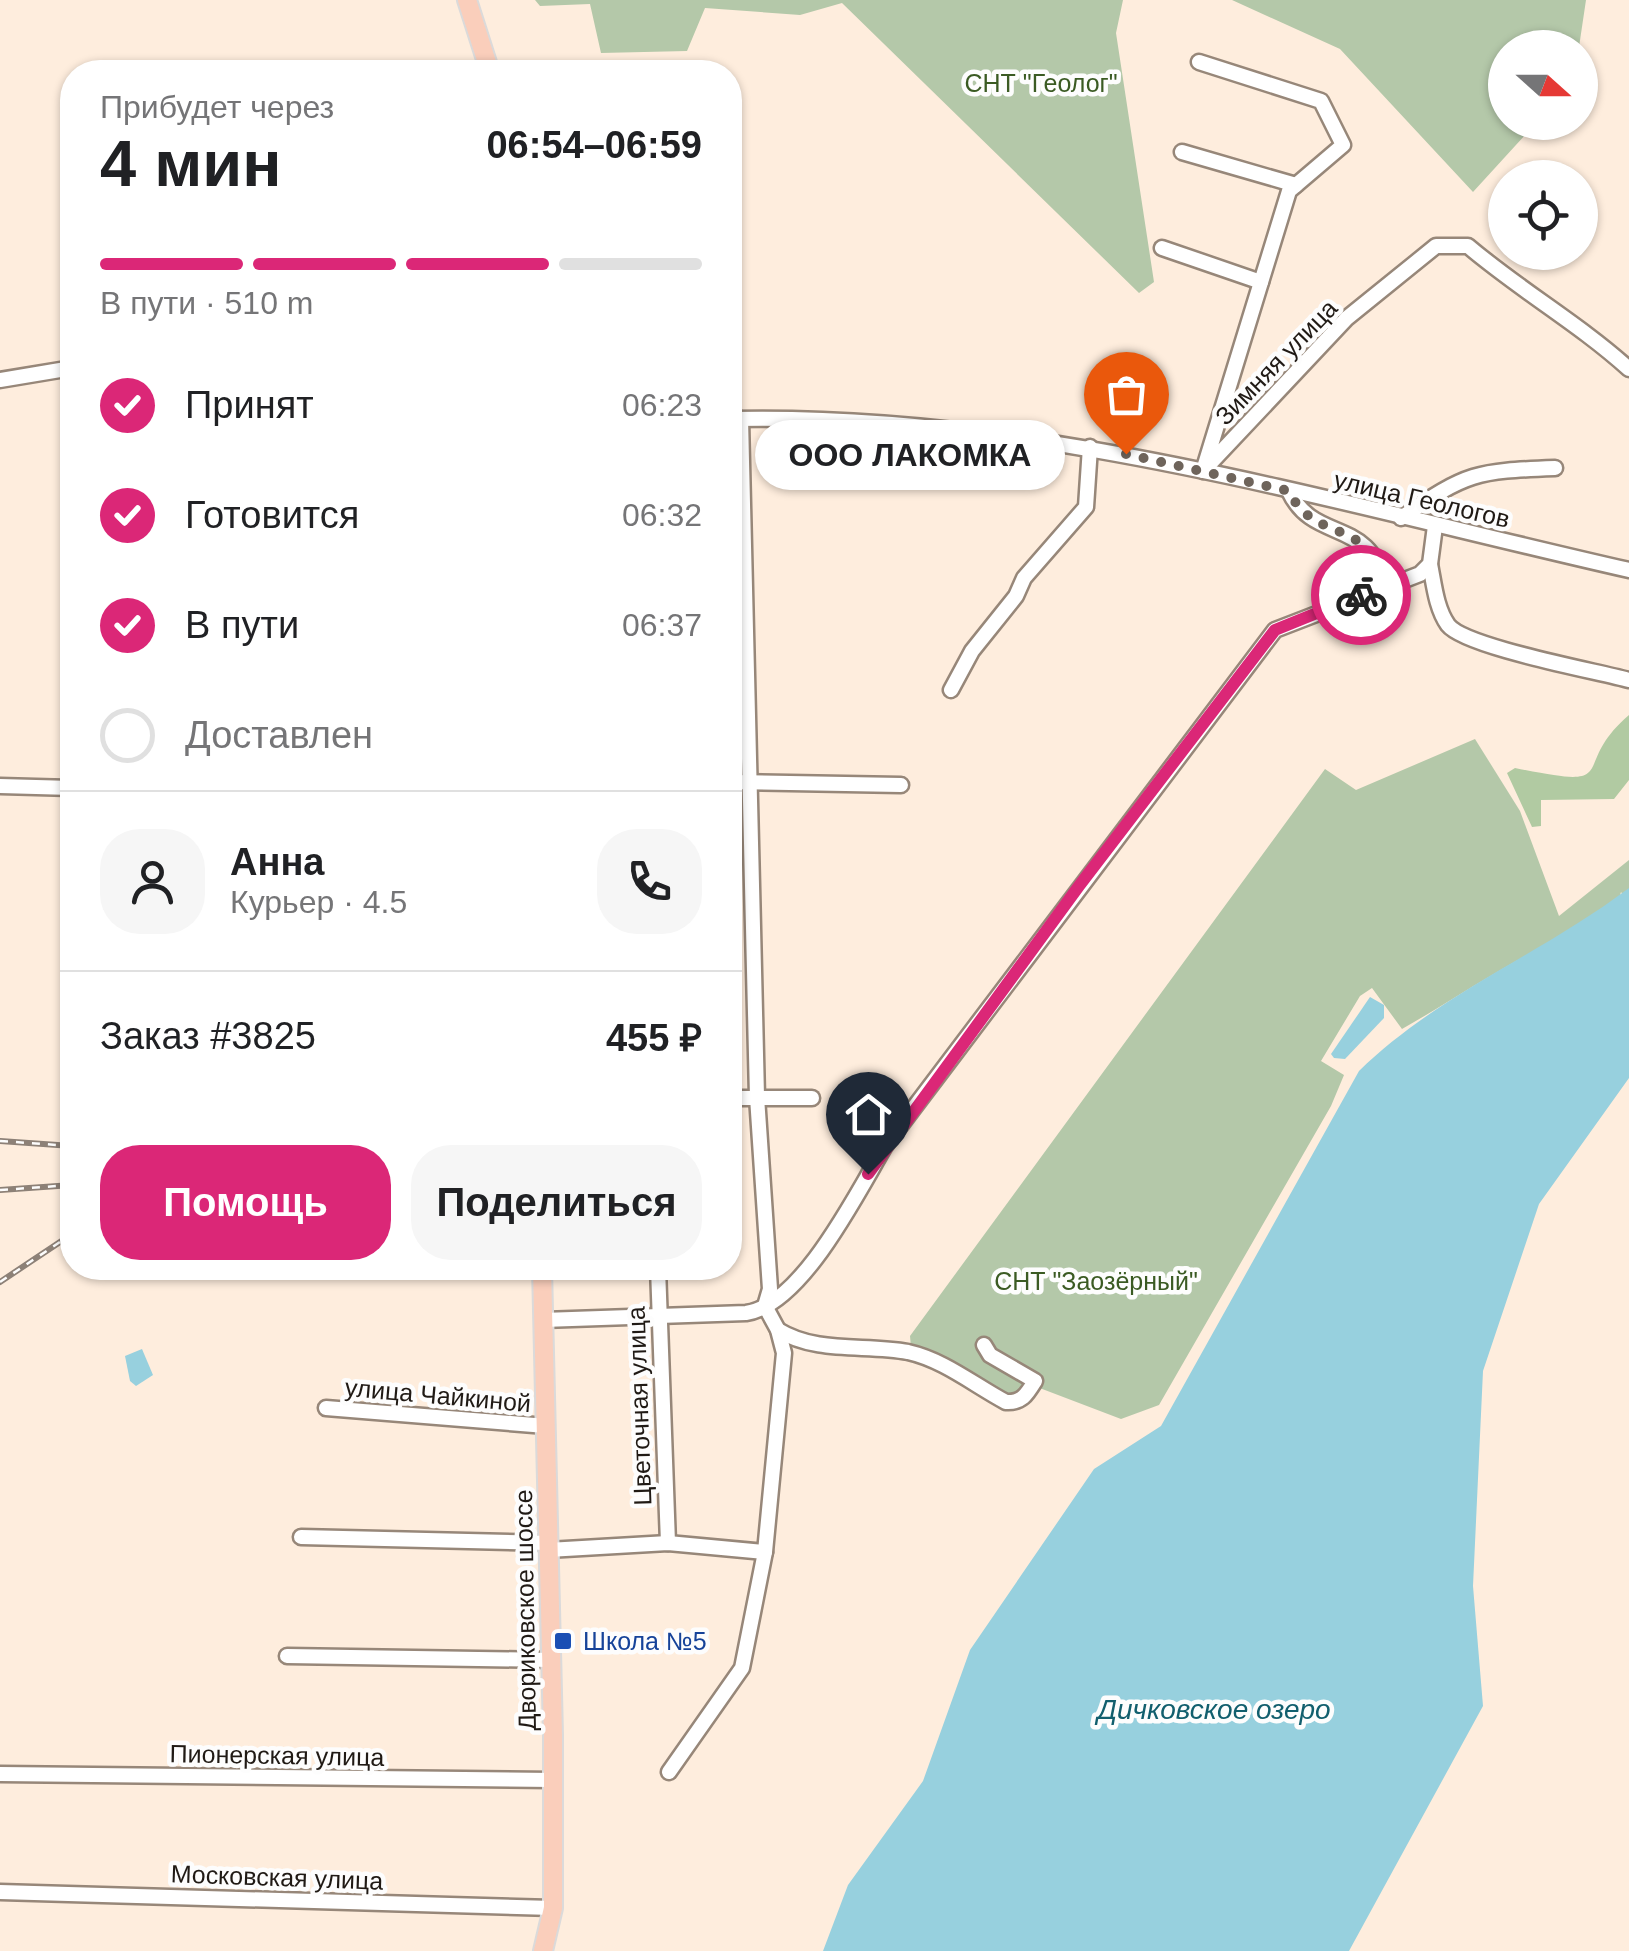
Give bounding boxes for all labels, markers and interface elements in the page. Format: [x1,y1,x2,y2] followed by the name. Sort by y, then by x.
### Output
[1488,30,1598,140] north arrow
[1488,30,1598,270] map controls
[964,69,1118,97] park label: СНТ "Геолог"
[100,89,334,125] text: Прибудет через
[486,124,702,166] text: 06:54–06:59
[100,127,282,200] text: 4 мин
[1488,160,1598,270] button: locate
[100,285,313,321] text: В пути · 510 m
[1209,294,1343,430] street label: Зимняя улица
[1084,352,1169,455] pin
[1099,367,1154,422] icon: bag
[100,378,155,433] icon: check
[185,384,314,426] text: Принят
[622,387,702,423] text: 06:23
[756,419,1066,489] callout: ООО ЛАКОМКА
[789,437,1031,473] text: ООО ЛАКОМКА
[1331,465,1513,533] street label: улица Геологов
[100,488,155,543] icon: check
[185,494,359,536] text: Готовится
[622,497,702,533] text: 06:32
[1311,545,1411,645] courier
[1334,568,1389,623] icon: bike
[100,598,155,653] icon: check
[185,604,299,646] text: В пути
[622,607,702,643] text: 06:37
[185,714,373,756] text: Доставлен
[100,829,205,934] button: person
[597,829,702,934] button: phone
[230,841,324,883] text: Анна
[230,884,407,920] text: Курьер · 4.5
[100,1015,316,1057] text: Заказ #3825
[606,1017,702,1059] text: 455 ₽
[826,1072,911,1175] pin
[841,1087,896,1142] icon: home
[100,1145,391,1260] button: Помощь
[411,1145,702,1260] button: Поделиться
[994,1267,1198,1295] park label: СНТ "Заозёрный"
[622,1306,656,1506] street label: Цветочная улица
[344,1373,532,1417] street label: улица Чайкиной
[509,1489,541,1731] street label: Двориковское шоссе
[583,1627,707,1655] place label: Школа №5
[552,1630,574,1652] marker: Школа №5
[1094,1694,1331,1725] water label: Дичковское озеро
[169,1739,385,1771] street label: Пионерская улица
[170,1859,384,1895] street label: Московская улица

